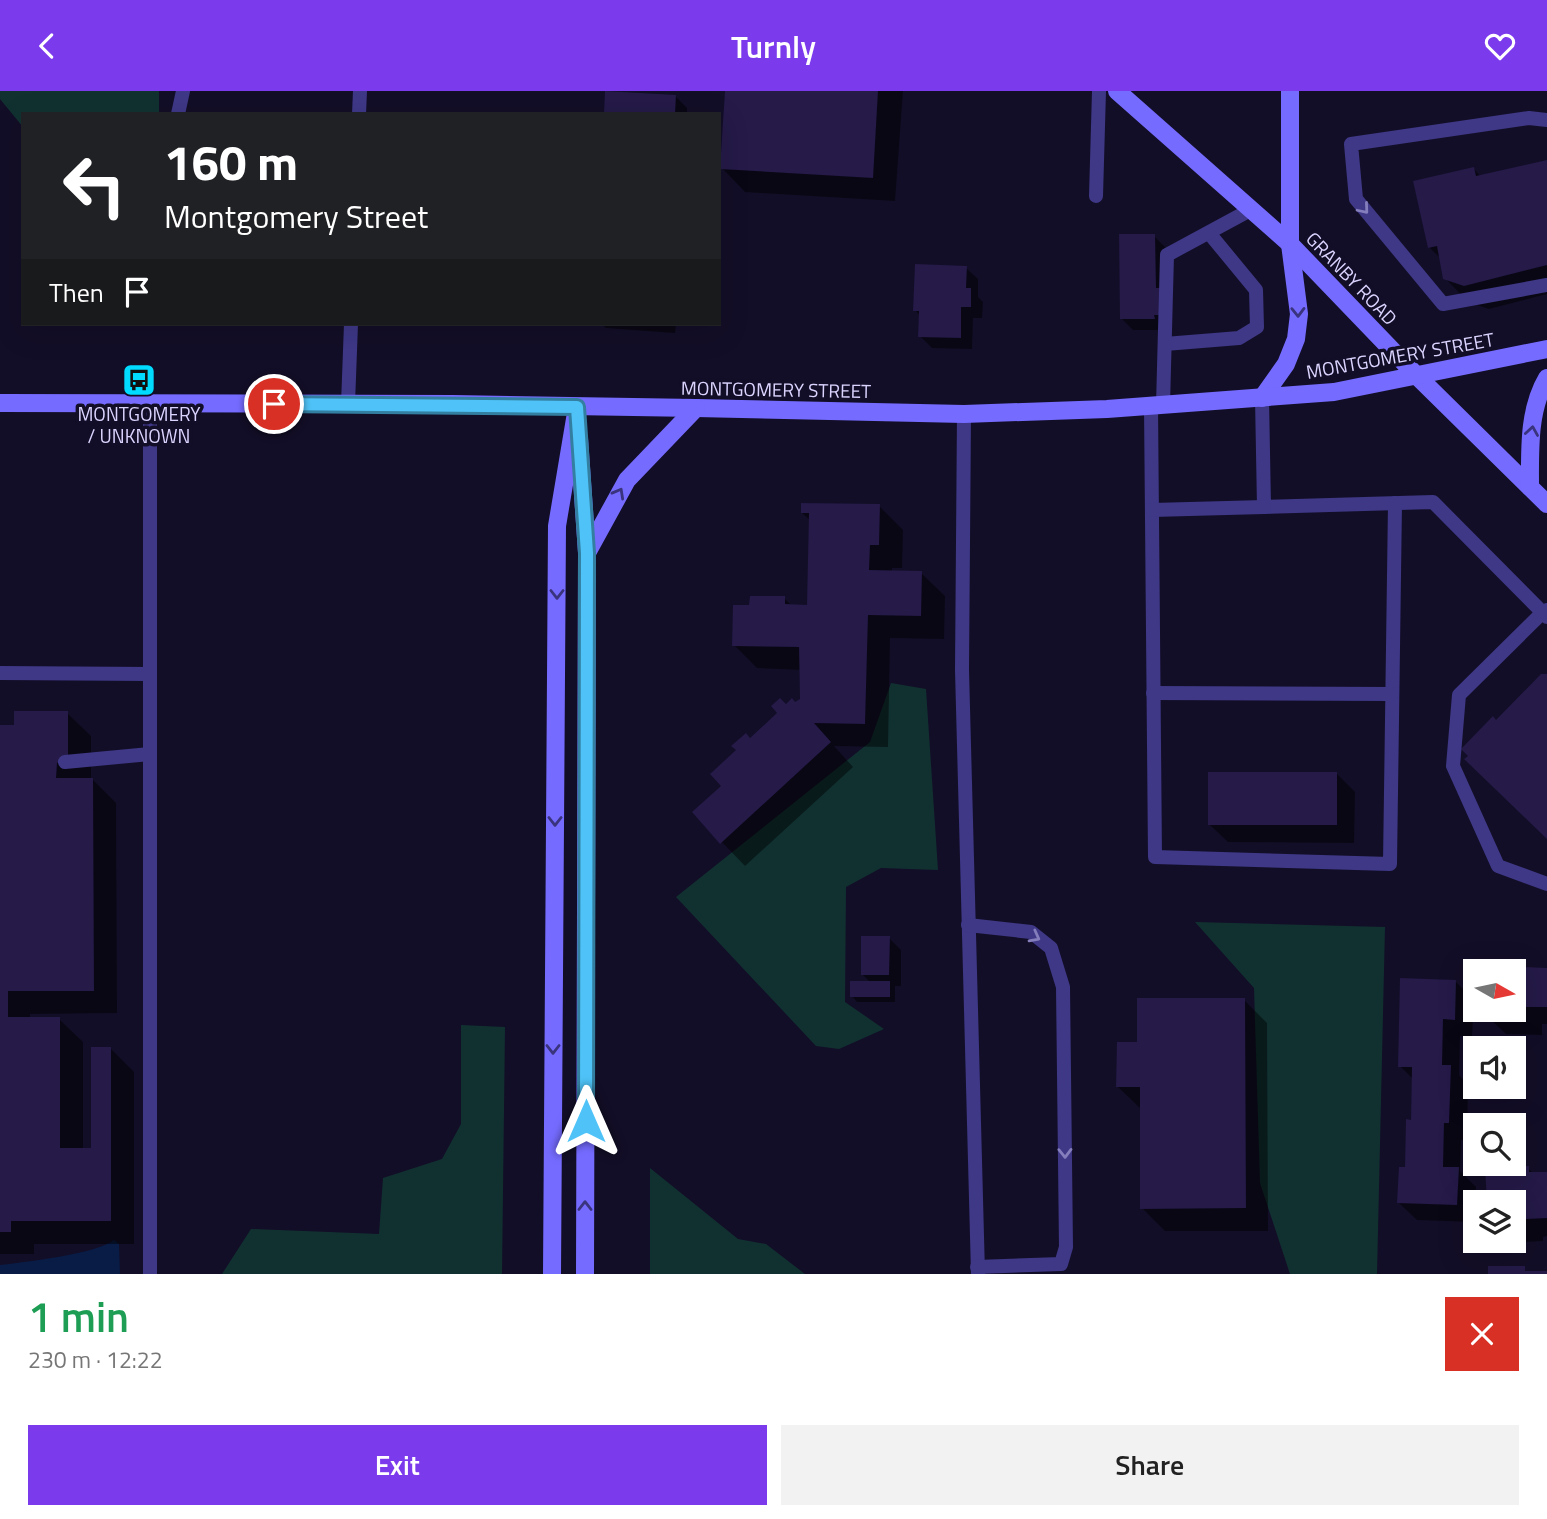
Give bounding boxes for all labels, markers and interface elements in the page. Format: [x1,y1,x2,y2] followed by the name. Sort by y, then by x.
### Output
[731,22,816,70] text: Turnly
[28,27,66,65] icon: back
[1481,27,1519,65] icon: heart
[164,124,298,199] text: 160 m
[49,140,140,231] icon: left
[164,192,428,240] text: Montgomery Street
[1356,201,1368,214] one-way arrow
[1300,225,1404,331] street label: GRANBY ROAD
[49,273,104,312] text: Then
[118,273,156,311] icon: arrive
[1290,307,1306,317] one-way arrow
[1304,324,1496,386] street label: MONTGOMERY STREET
[120,361,158,399] bus stop icon: MONTGOMERY / UNKNOWN
[681,373,871,405] street label: MONTGOMERY STREET
[244,374,304,434] pin
[255,385,293,423] icon: arrive
[77,399,201,450] place label: MONTGOMERY / UNKNOWN
[1524,425,1539,437] one-way arrow
[611,488,625,501] one-way arrow
[549,589,565,600] one-way arrow
[547,817,563,827] one-way arrow
[1027,929,1040,943] one-way arrow
[1463,959,1526,1022] north arrow
[1463,959,1526,1253] map controls
[1463,1036,1526,1099] button: sound
[546,1044,561,1055] one-way arrow
[549,1084,623,1158] position arrow
[1463,1113,1526,1176] button: search
[1058,1148,1073,1159] one-way arrow
[1463,1190,1526,1253] button: layers
[577,1200,593,1211] one-way arrow
[28,1284,129,1348] text: 1 min
[1445,1297,1519,1371] button: close
[28,1342,163,1377] text: 230 m · 12:22
[28,1425,767,1505] button: Exit
[781,1425,1519,1505] button: Share

